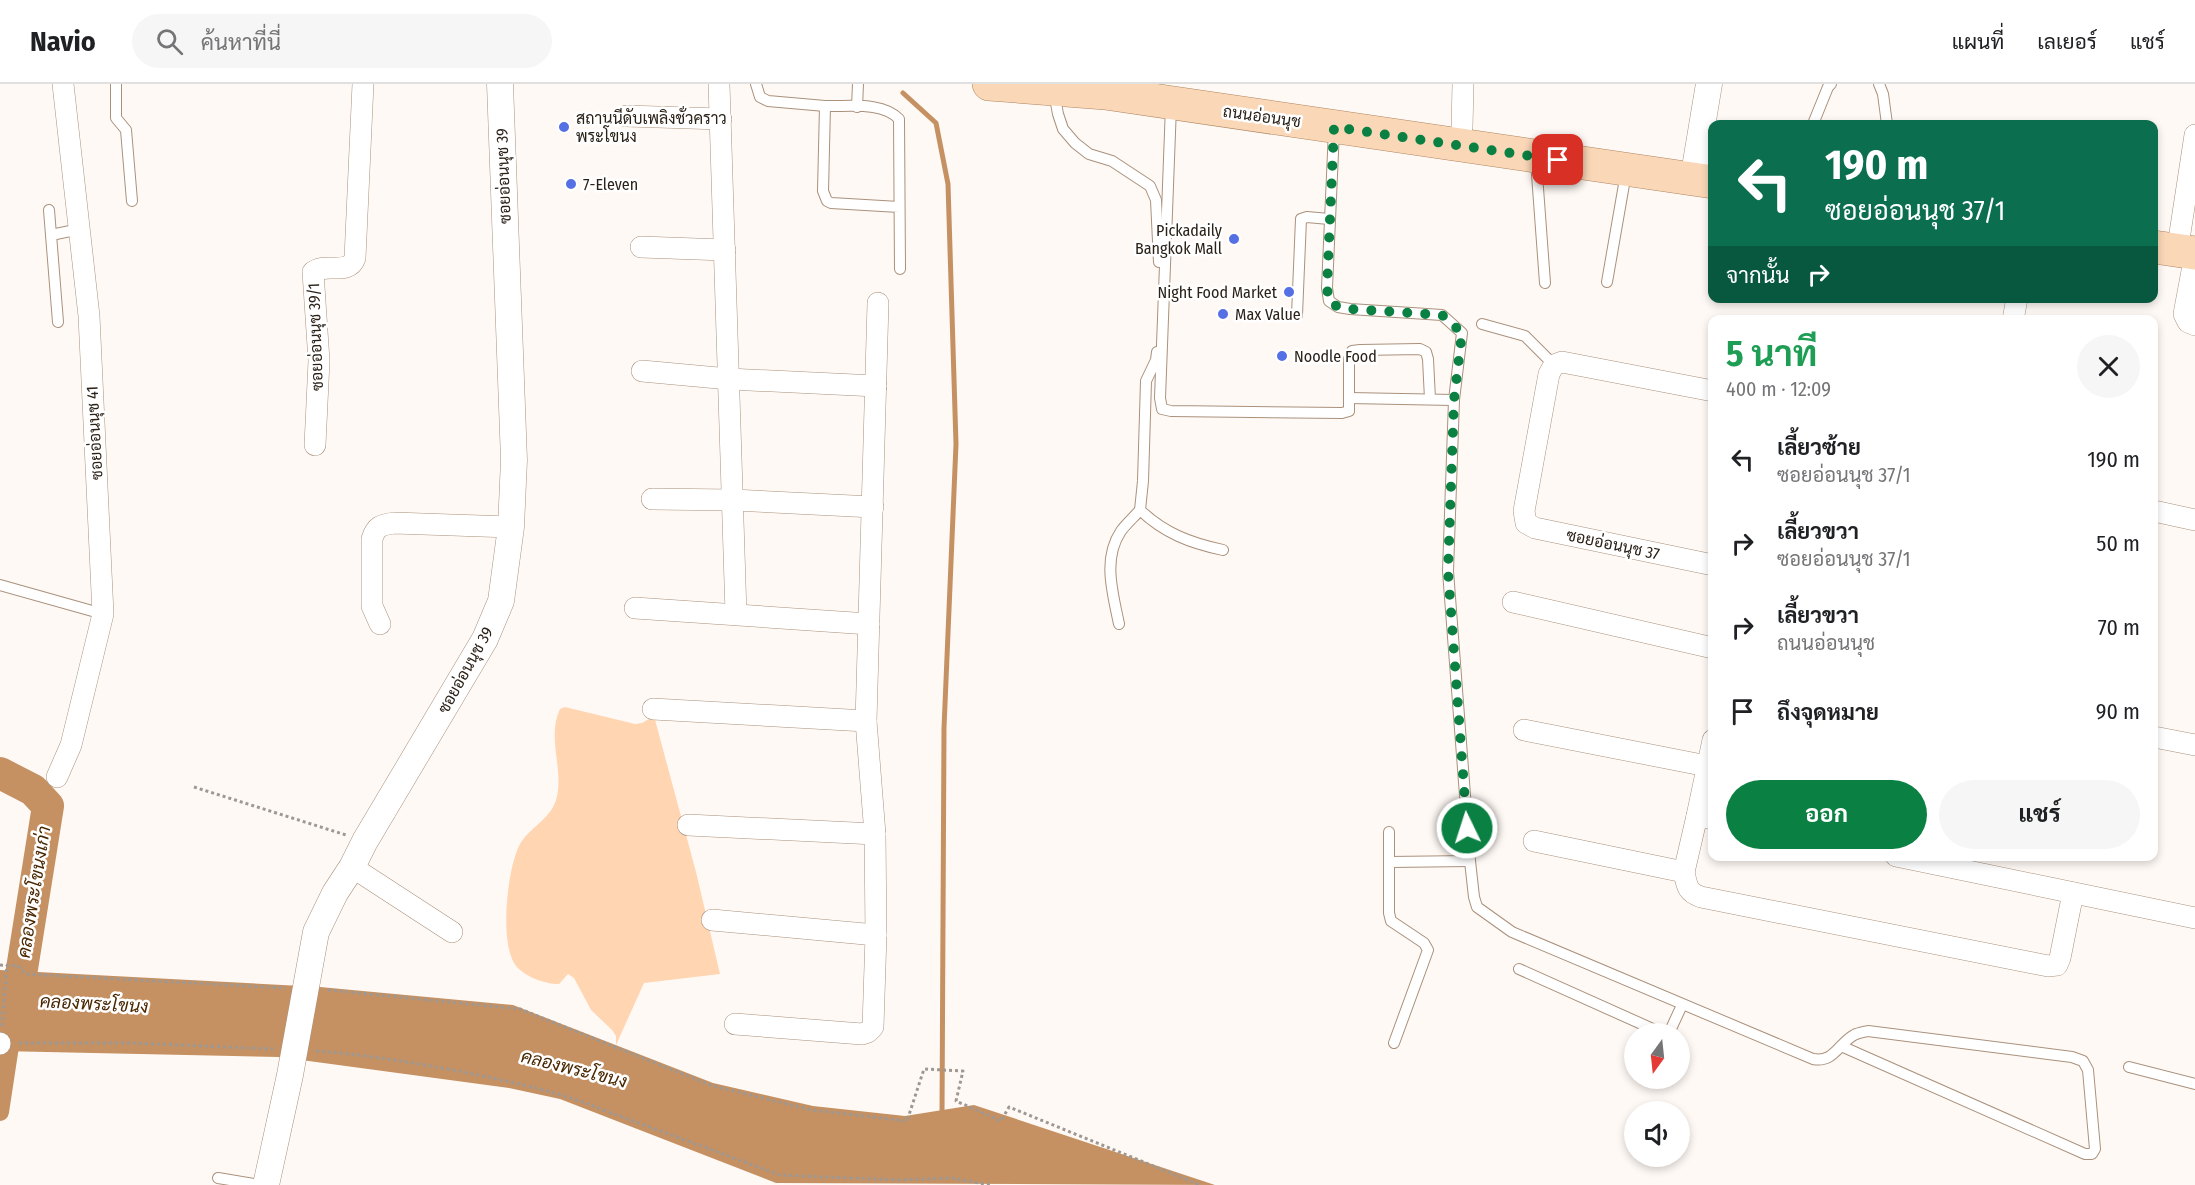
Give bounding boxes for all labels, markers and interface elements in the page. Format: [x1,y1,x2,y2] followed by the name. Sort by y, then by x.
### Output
[132,14,552,68] search box
[30,25,96,58] text: Navio
[153,25,186,58] icon: search
[201,29,281,56] text: ค้นหาที่นี่
[1952,29,2004,55] text: แผนที่
[2037,29,2097,55] text: เลเยอร์
[2130,29,2165,55] text: แชร์
[1221,101,1302,133] street label: ถนนอ่อนนุช
[576,105,727,146] place label: สถานนีดับเพลิงชั่วคราว พระโขนง
[557,120,571,134] marker: สถานนีดับเพลิงชั่วคราว พระโขนง
[491,127,517,224] street label: ซอยอ่อนนุช 39
[1532,134,1583,185] pin
[1825,140,1928,190] text: 190 m
[1541,143,1574,176] icon: arrive
[1726,144,1804,222] icon: left
[583,175,638,194] place label: 7-Eleven
[564,177,578,191] marker: 7-Eleven
[1825,195,2005,227] text: ซอยอ่อนนุช 37/1
[1135,221,1223,258] place label: Pickadaily Bangkok Mall
[1227,232,1241,246] marker: Pickadaily Bangkok Mall
[1802,258,1835,291] icon: right
[1726,262,1790,289] text: จากนั้น
[303,283,329,391] street label: ซอยอ่อนนุช 39/1
[1157,283,1278,302] place label: Night Food Market
[1282,285,1296,299] marker: Night Food Market
[1235,305,1301,324] place label: Max Value
[1216,307,1230,321] marker: Max Value
[1726,332,1817,376] text: 5 นาที
[2077,335,2140,398] button: close
[1294,347,1377,366] place label: Noodle Food
[1275,349,1289,363] marker: Noodle Food
[1726,377,1831,401] text: 400 m · 12:09
[82,385,108,481] street label: ซอยอ่อนนุช 41
[1777,434,1861,461] text: เลี้ยวซ้าย
[1726,443,1759,476] icon: left
[2087,446,2140,473] text: 190 m
[1777,463,1910,487] text: ซอยอ่อนนุช 37/1
[1777,518,1859,545] text: เลี้ยวขวา
[1564,524,1662,566] street label: ซอยอ่อนนุช 37
[1726,527,1759,560] icon: right
[2096,530,2140,557] text: 50 m
[1777,547,1910,571] text: ซอยอ่อนนุช 37/1
[1777,602,1859,629] text: เลี้ยวขวา
[1726,611,1759,644] icon: right
[2098,614,2140,641] text: 70 m
[433,623,499,718] street label: ซอยอ่อนนุช 39
[1777,631,1875,655] text: ถนนอ่อนนุช
[1726,695,1759,728] icon: arrive
[2096,698,2140,725] text: 90 m
[1777,699,1879,726] text: ถึงจุดหมาย
[1726,780,1927,849] button: ออก
[1939,780,2140,849] button: แชร์
[1435,796,1499,860] position arrow
[11,824,55,959] water label: คลองพระโขนงเก่า
[39,988,149,1018] water label: คลองพระโขนง
[1624,1023,1690,1089] north arrow
[1624,1023,1690,1167] map controls
[519,1043,630,1093] water label: คลองพระโขนง
[1624,1101,1690,1167] button: sound

